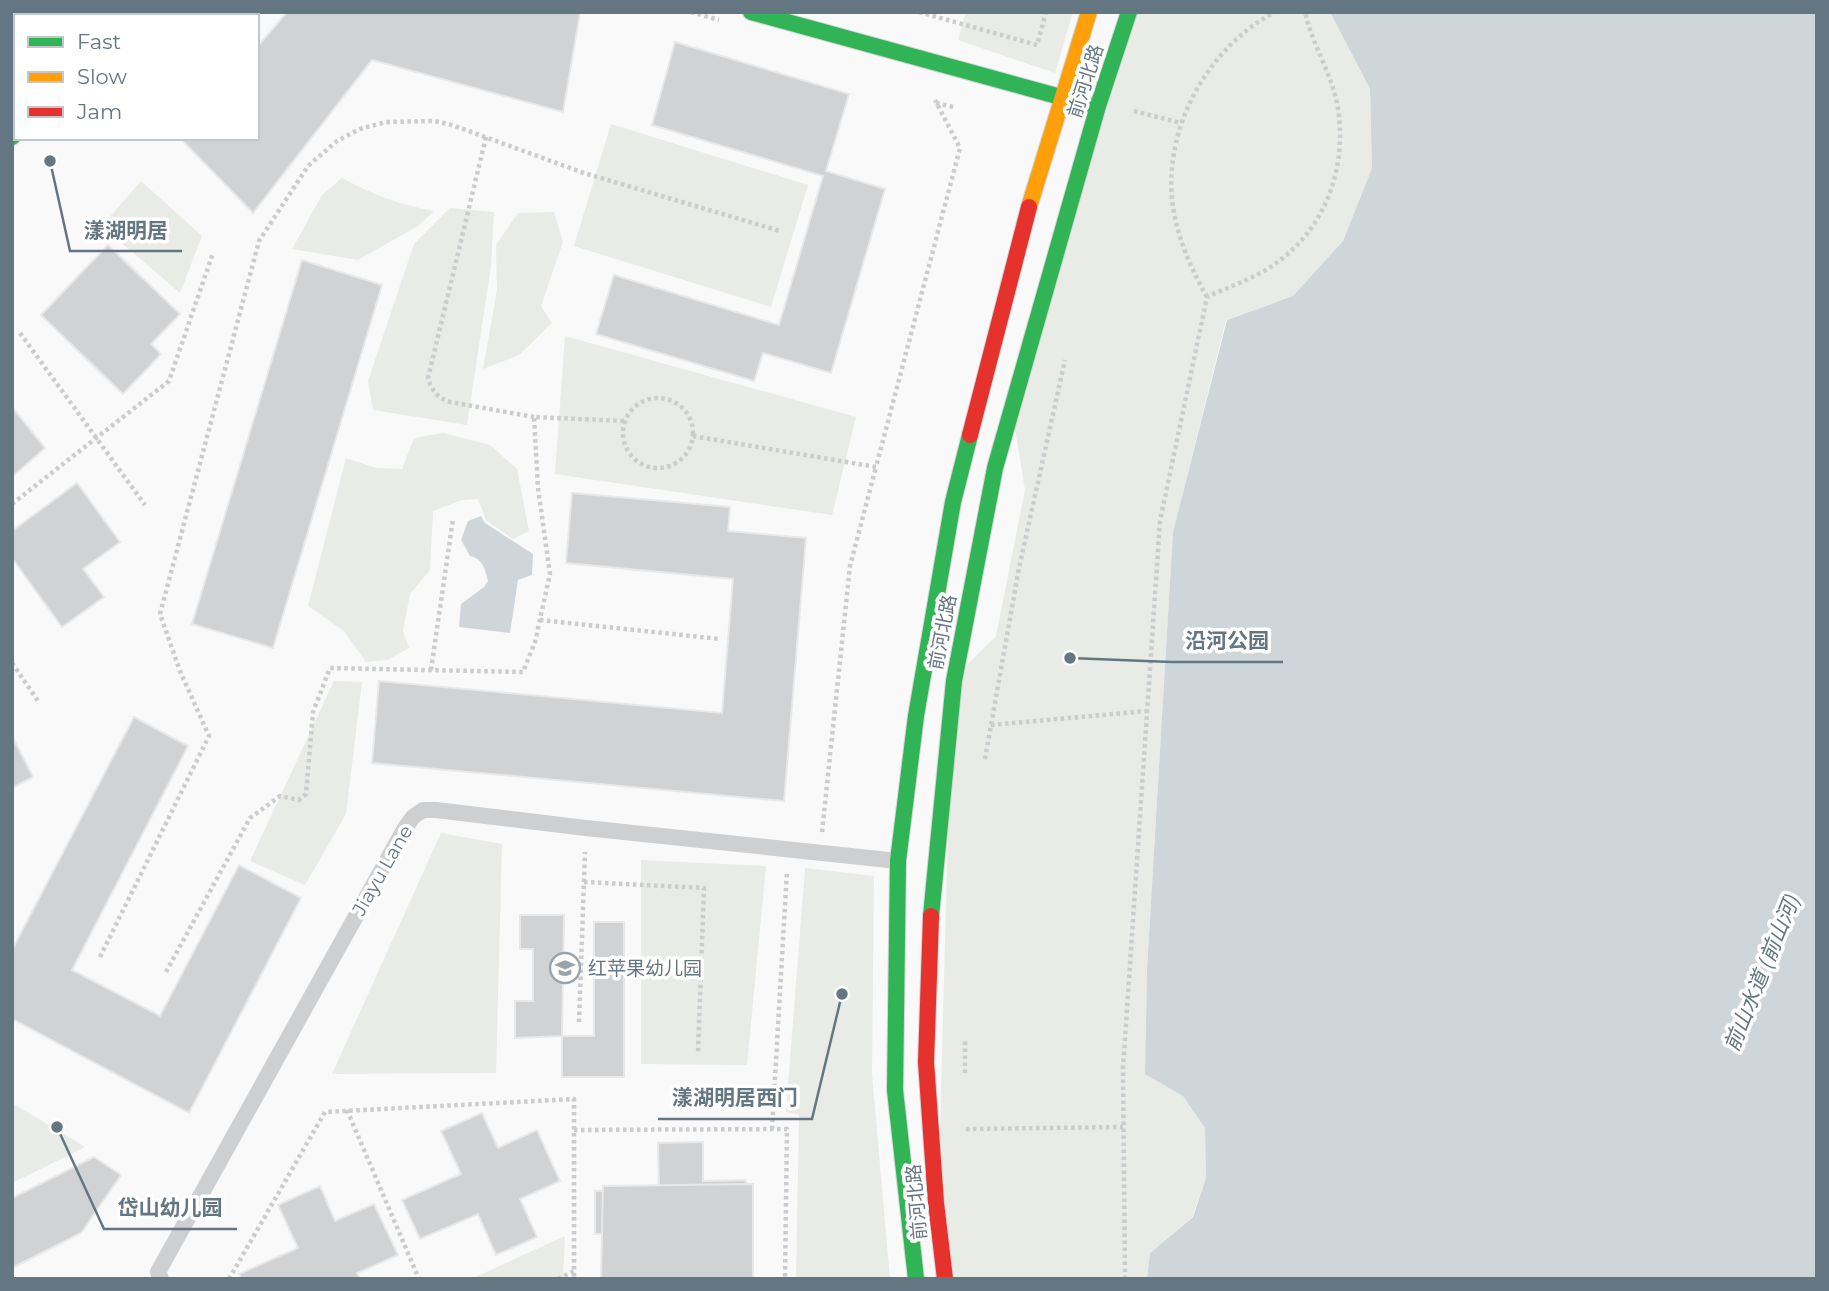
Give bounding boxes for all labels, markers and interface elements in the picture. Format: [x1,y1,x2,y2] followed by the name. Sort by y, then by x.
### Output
[14,14,259,140] legend
[77,29,121,54] text: Fast
[1063,41,1108,121] street label: 前河北路
[77,64,127,89] text: Slow
[76,99,122,124] text: Jam
[70,209,182,251] callout: 漾湖明居
[84,218,168,243] text: 漾湖明居
[924,593,961,672] street label: 前河北路
[1171,620,1283,662] callout: 沿河公园
[1185,628,1269,653] text: 沿河公园
[347,821,417,920] street label: Jiayu Lane
[1719,891,1804,1055] water label: 前山水道 (前山河)
[548,951,582,985] school or university icon: 红苹果幼儿园
[588,957,702,980] place label: 红苹果幼儿园
[658,1077,812,1119] callout: 漾湖明居西门
[672,1085,798,1110] text: 漾湖明居西门
[902,1163,931,1241] street label: 前河北路
[104,1187,237,1229] callout: 岱山幼儿园
[118,1195,223,1220] text: 岱山幼儿园

